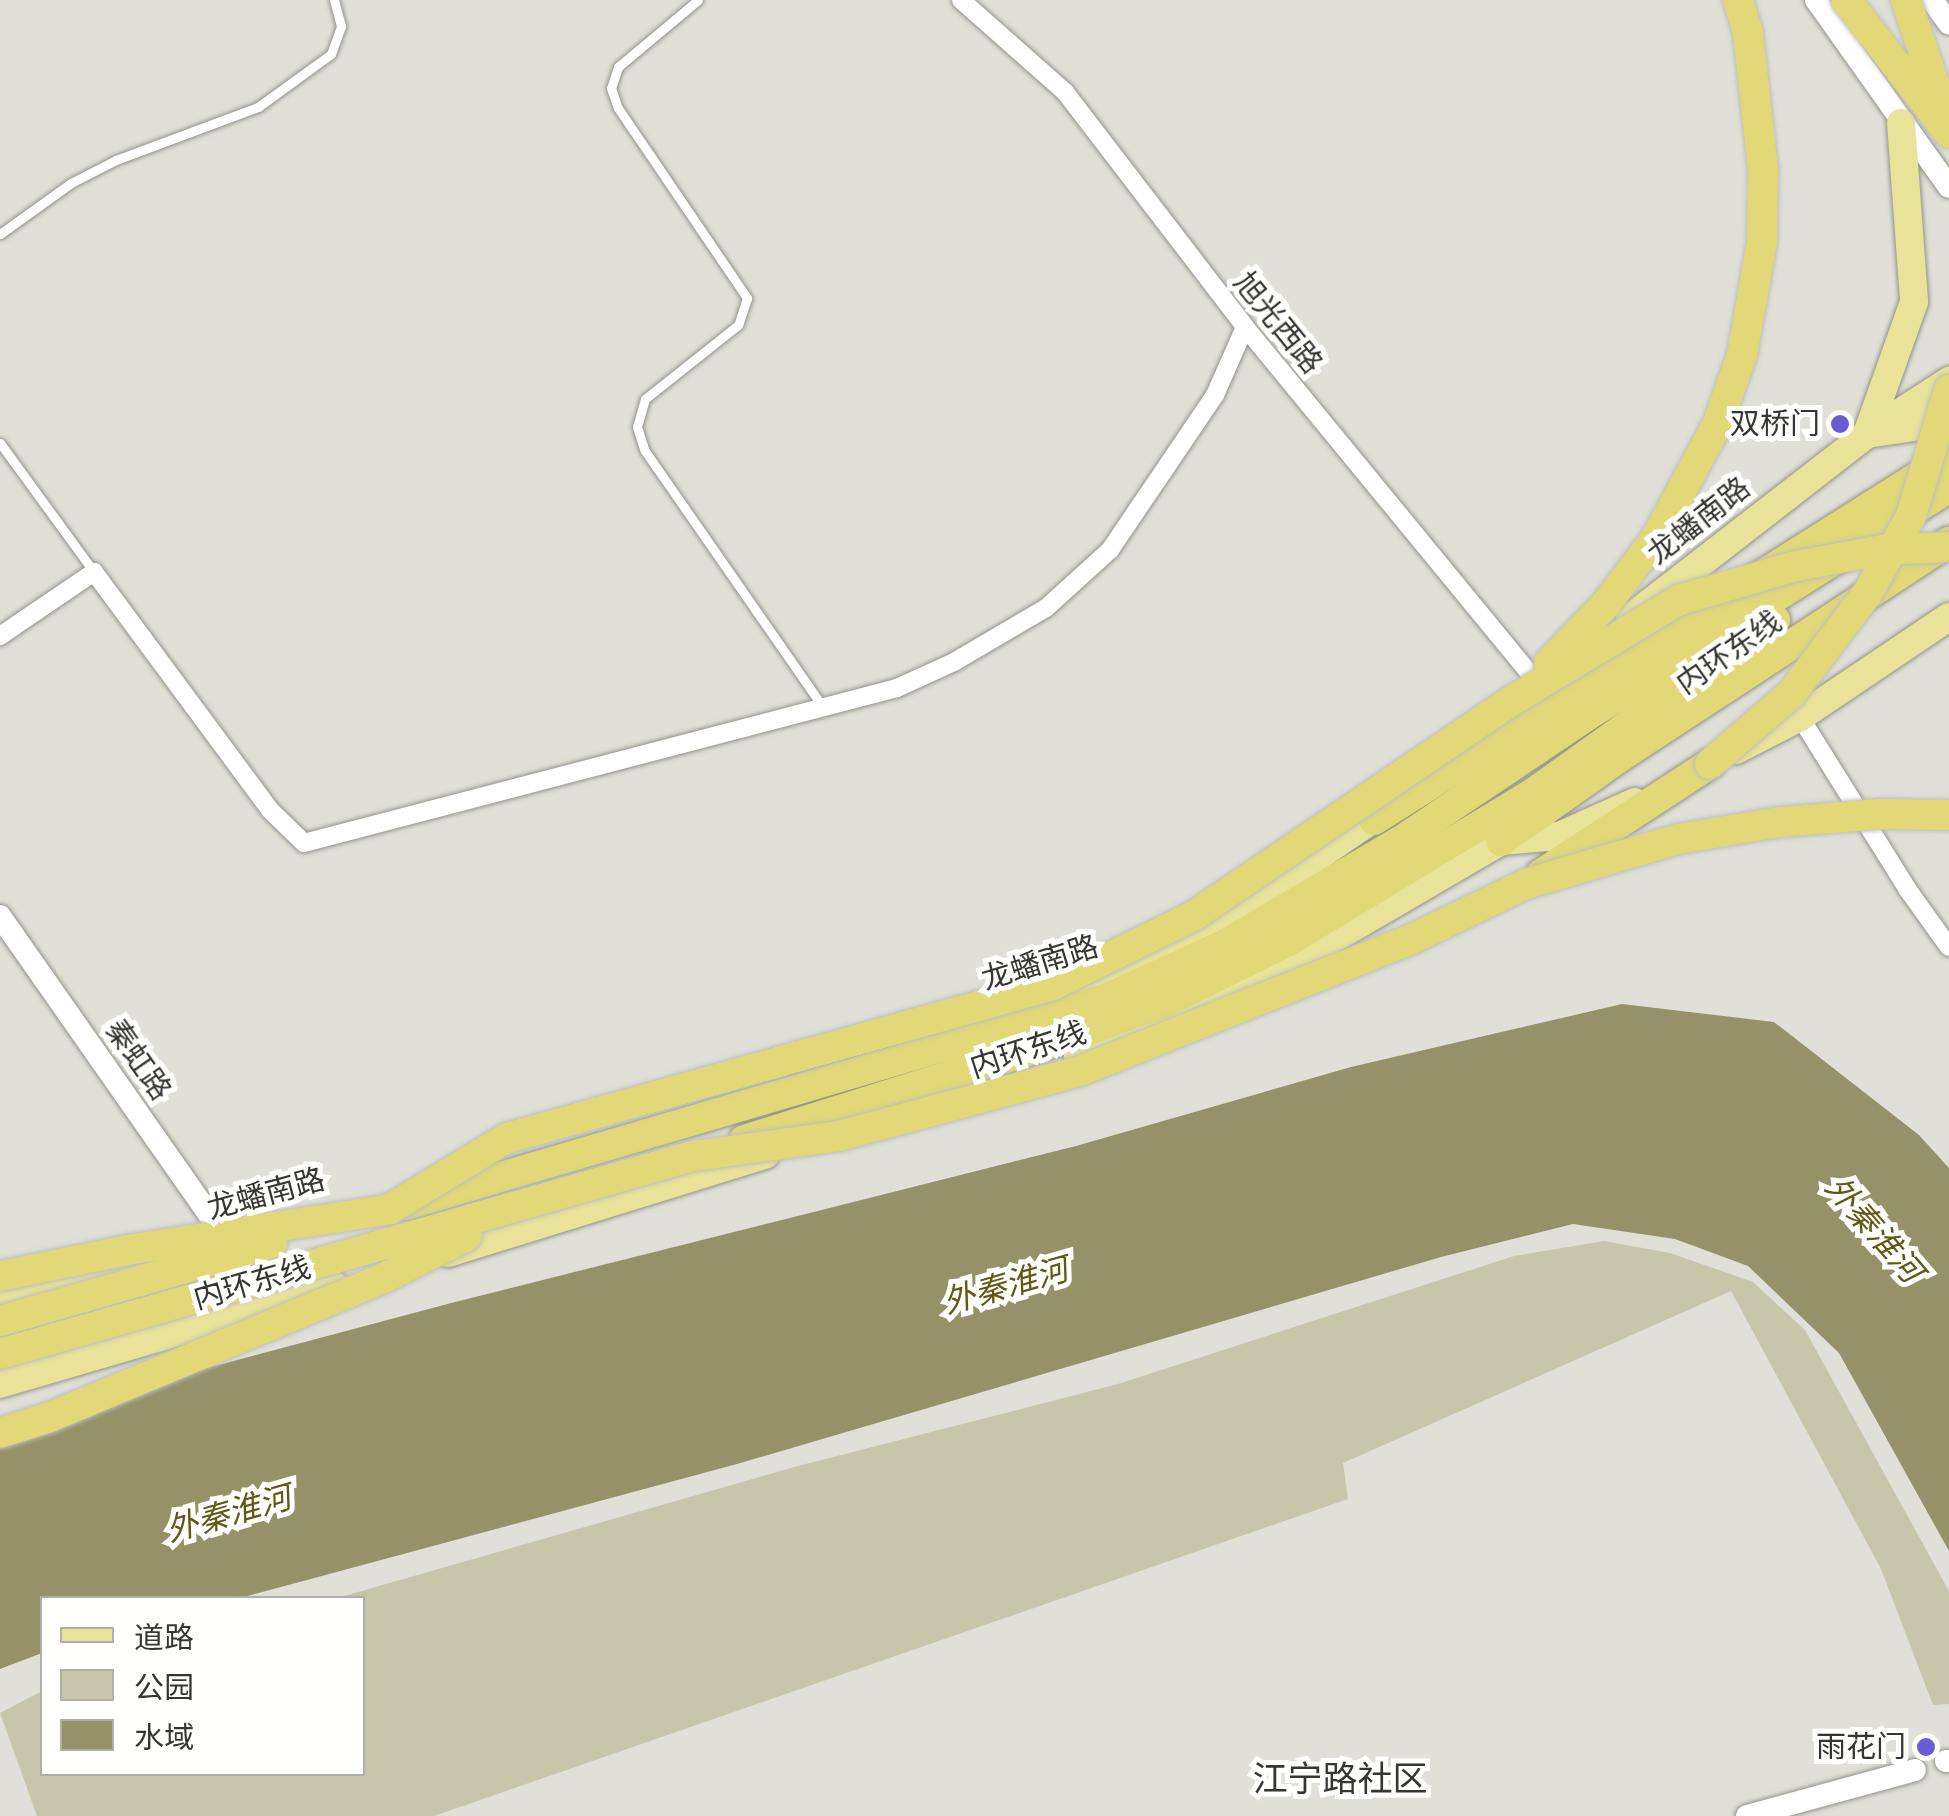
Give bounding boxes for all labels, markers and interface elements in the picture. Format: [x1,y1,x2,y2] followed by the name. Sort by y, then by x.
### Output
[1226,265,1330,381] street label: 旭光西路
[1730,406,1820,442] place label: 双桥门
[1829,413,1851,435] marker: 双桥门
[1641,470,1757,572] street label: 龙蟠南路
[1670,604,1788,702] street label: 内环东线
[977,928,1103,998] street label: 龙蟠南路
[97,1013,179,1107] street label: 秦虹路
[965,1014,1091,1086] street label: 内环东线
[203,1161,329,1227] street label: 龙蟠南路
[1817,1169,1929,1291] water label: 外秦淮河
[189,1249,315,1317] street label: 内环东线
[939,1251,1073,1323] water label: 外秦淮河
[162,1479,296,1551] water label: 外秦淮河
[40,1596,365,1776] legend
[134,1620,194,1656] text: 道路
[134,1670,194,1706] text: 公园
[134,1720,194,1756] text: 水域
[1816,1729,1906,1765] place label: 雨花门
[1915,1736,1937,1758] marker: 雨花门
[1253,1759,1427,1801] district label: 江宁路社区

